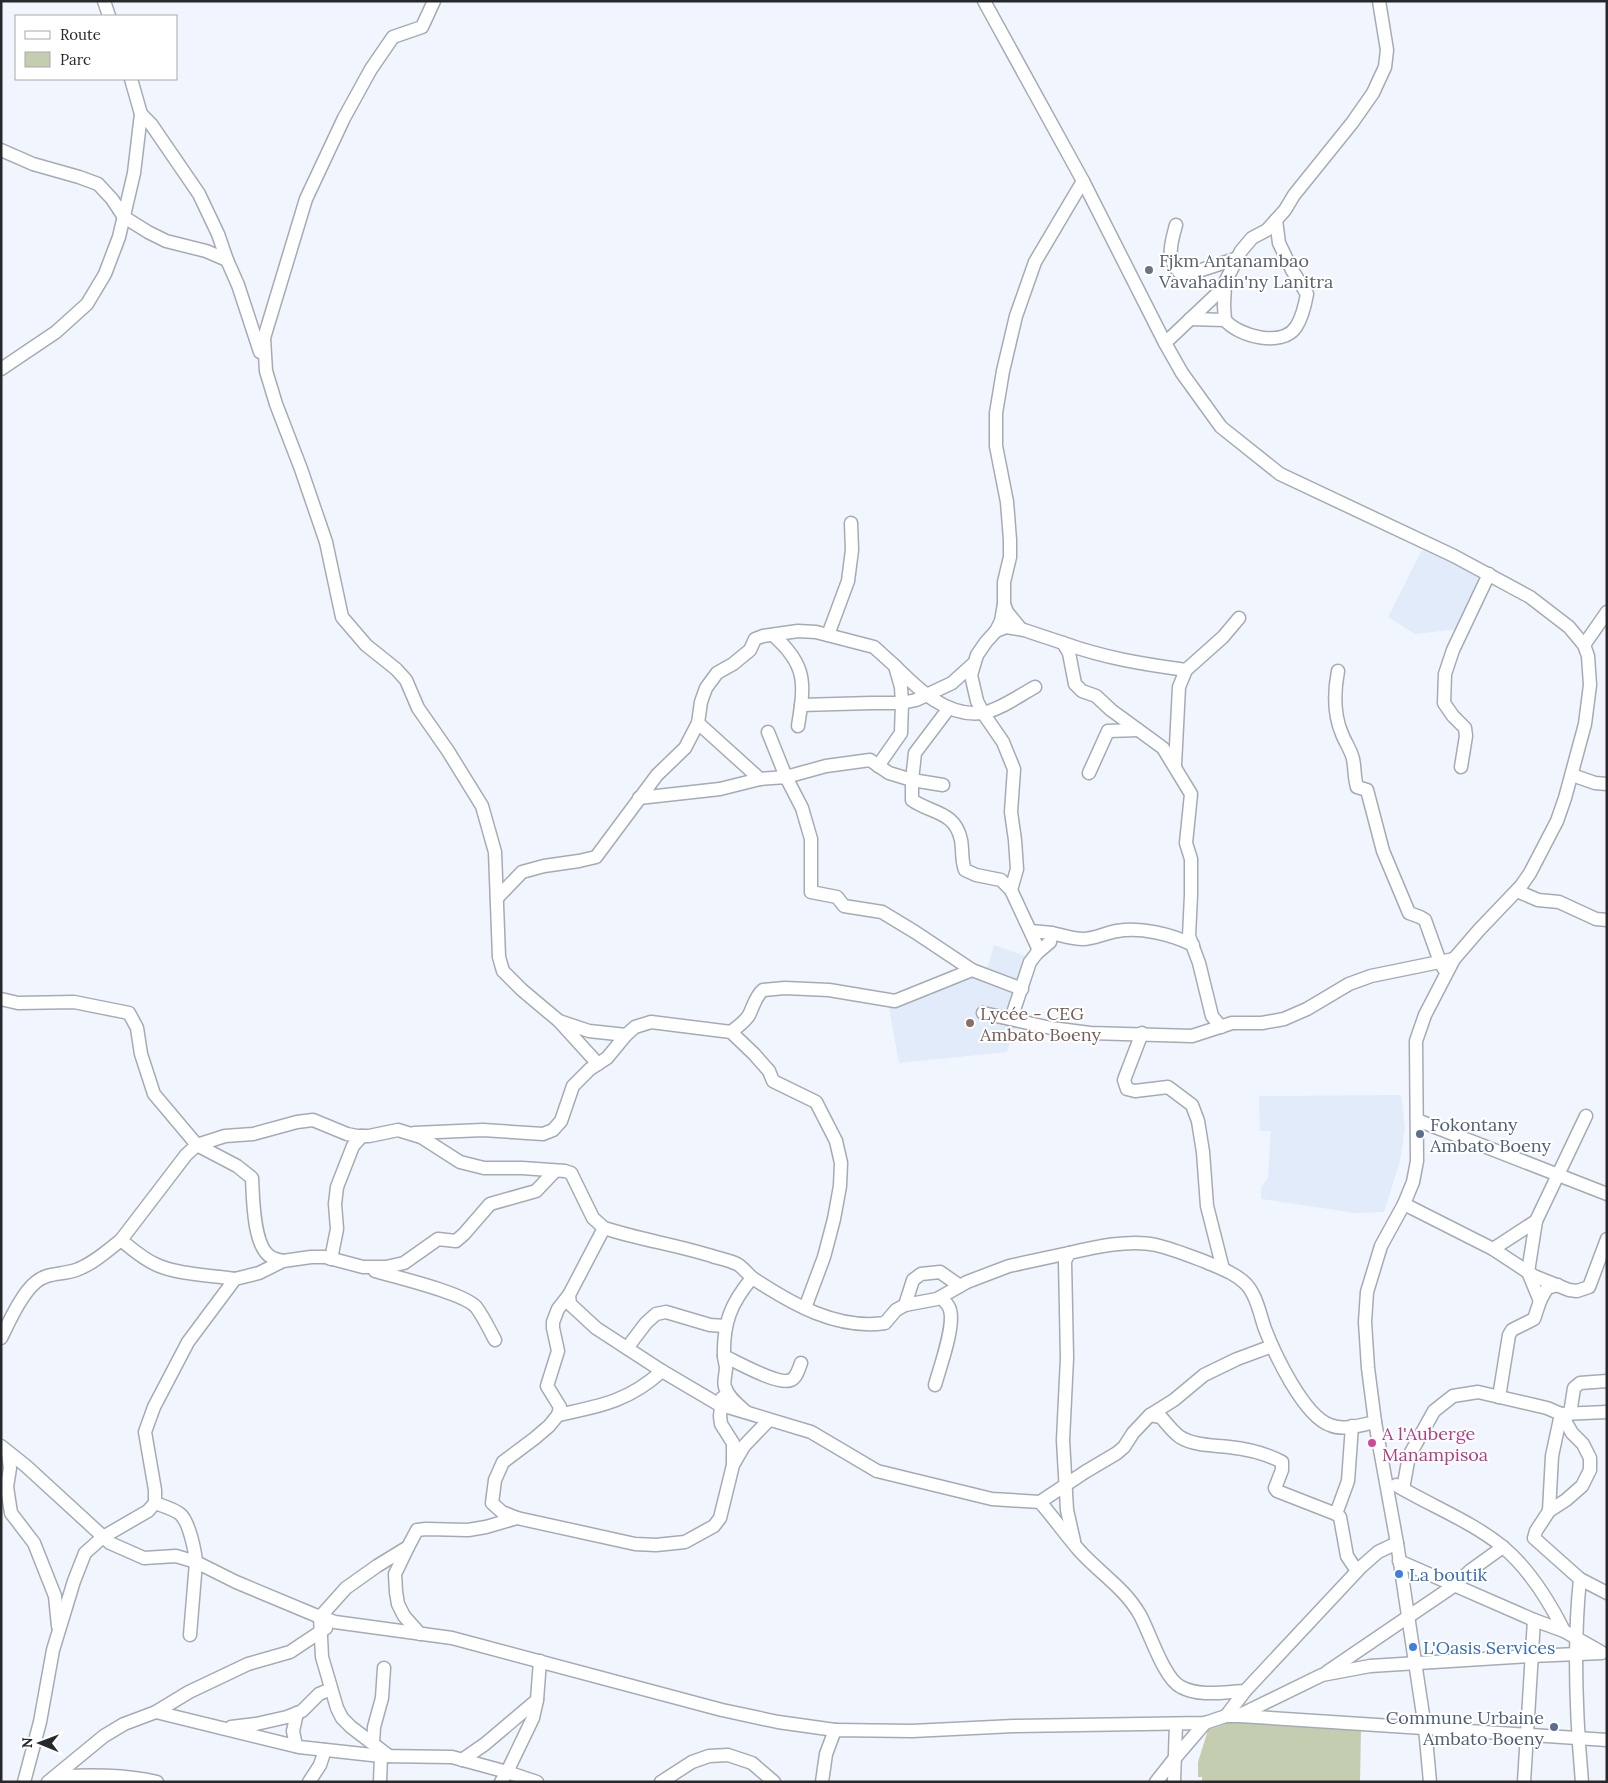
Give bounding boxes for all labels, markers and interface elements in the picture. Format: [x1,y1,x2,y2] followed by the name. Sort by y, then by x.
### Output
[15,15,178,80] legend
[60,25,101,44] text: Route
[60,50,91,69] text: Parc
[1158,249,1333,293] place label: Fjkm Antanambao Vavahadin'ny Lanitra
[1143,264,1155,276] marker: Fjkm Antanambao Vavahadin'ny Lanitra
[979,1002,1102,1046] place label: Lycée - CEG Ambato Boeny
[964,1017,976,1029] marker: Lycée - CEG Ambato Boeny
[1429,1113,1552,1157] place label: Fokontany Ambato Boeny
[1414,1128,1426,1140] marker: Fokontany Ambato Boeny
[1381,1422,1488,1466] place label: A l'Auberge Manampisoa
[1366,1437,1378,1449] marker: A l'Auberge Manampisoa
[1409,1563,1488,1586] place label: La boutik
[1393,1568,1405,1580] marker: La boutik
[1423,1636,1555,1659] place label: L'Oasis Services
[1407,1641,1419,1653] marker: L'Oasis Services
[1386,1706,1544,1750] place label: Commune Urbaine Ambato Boeny
[15,1718,65,1768] north arrow
[1548,1721,1560,1733] marker: Commune Urbaine Ambato Boeny
[18,1737,36,1748] text: N

